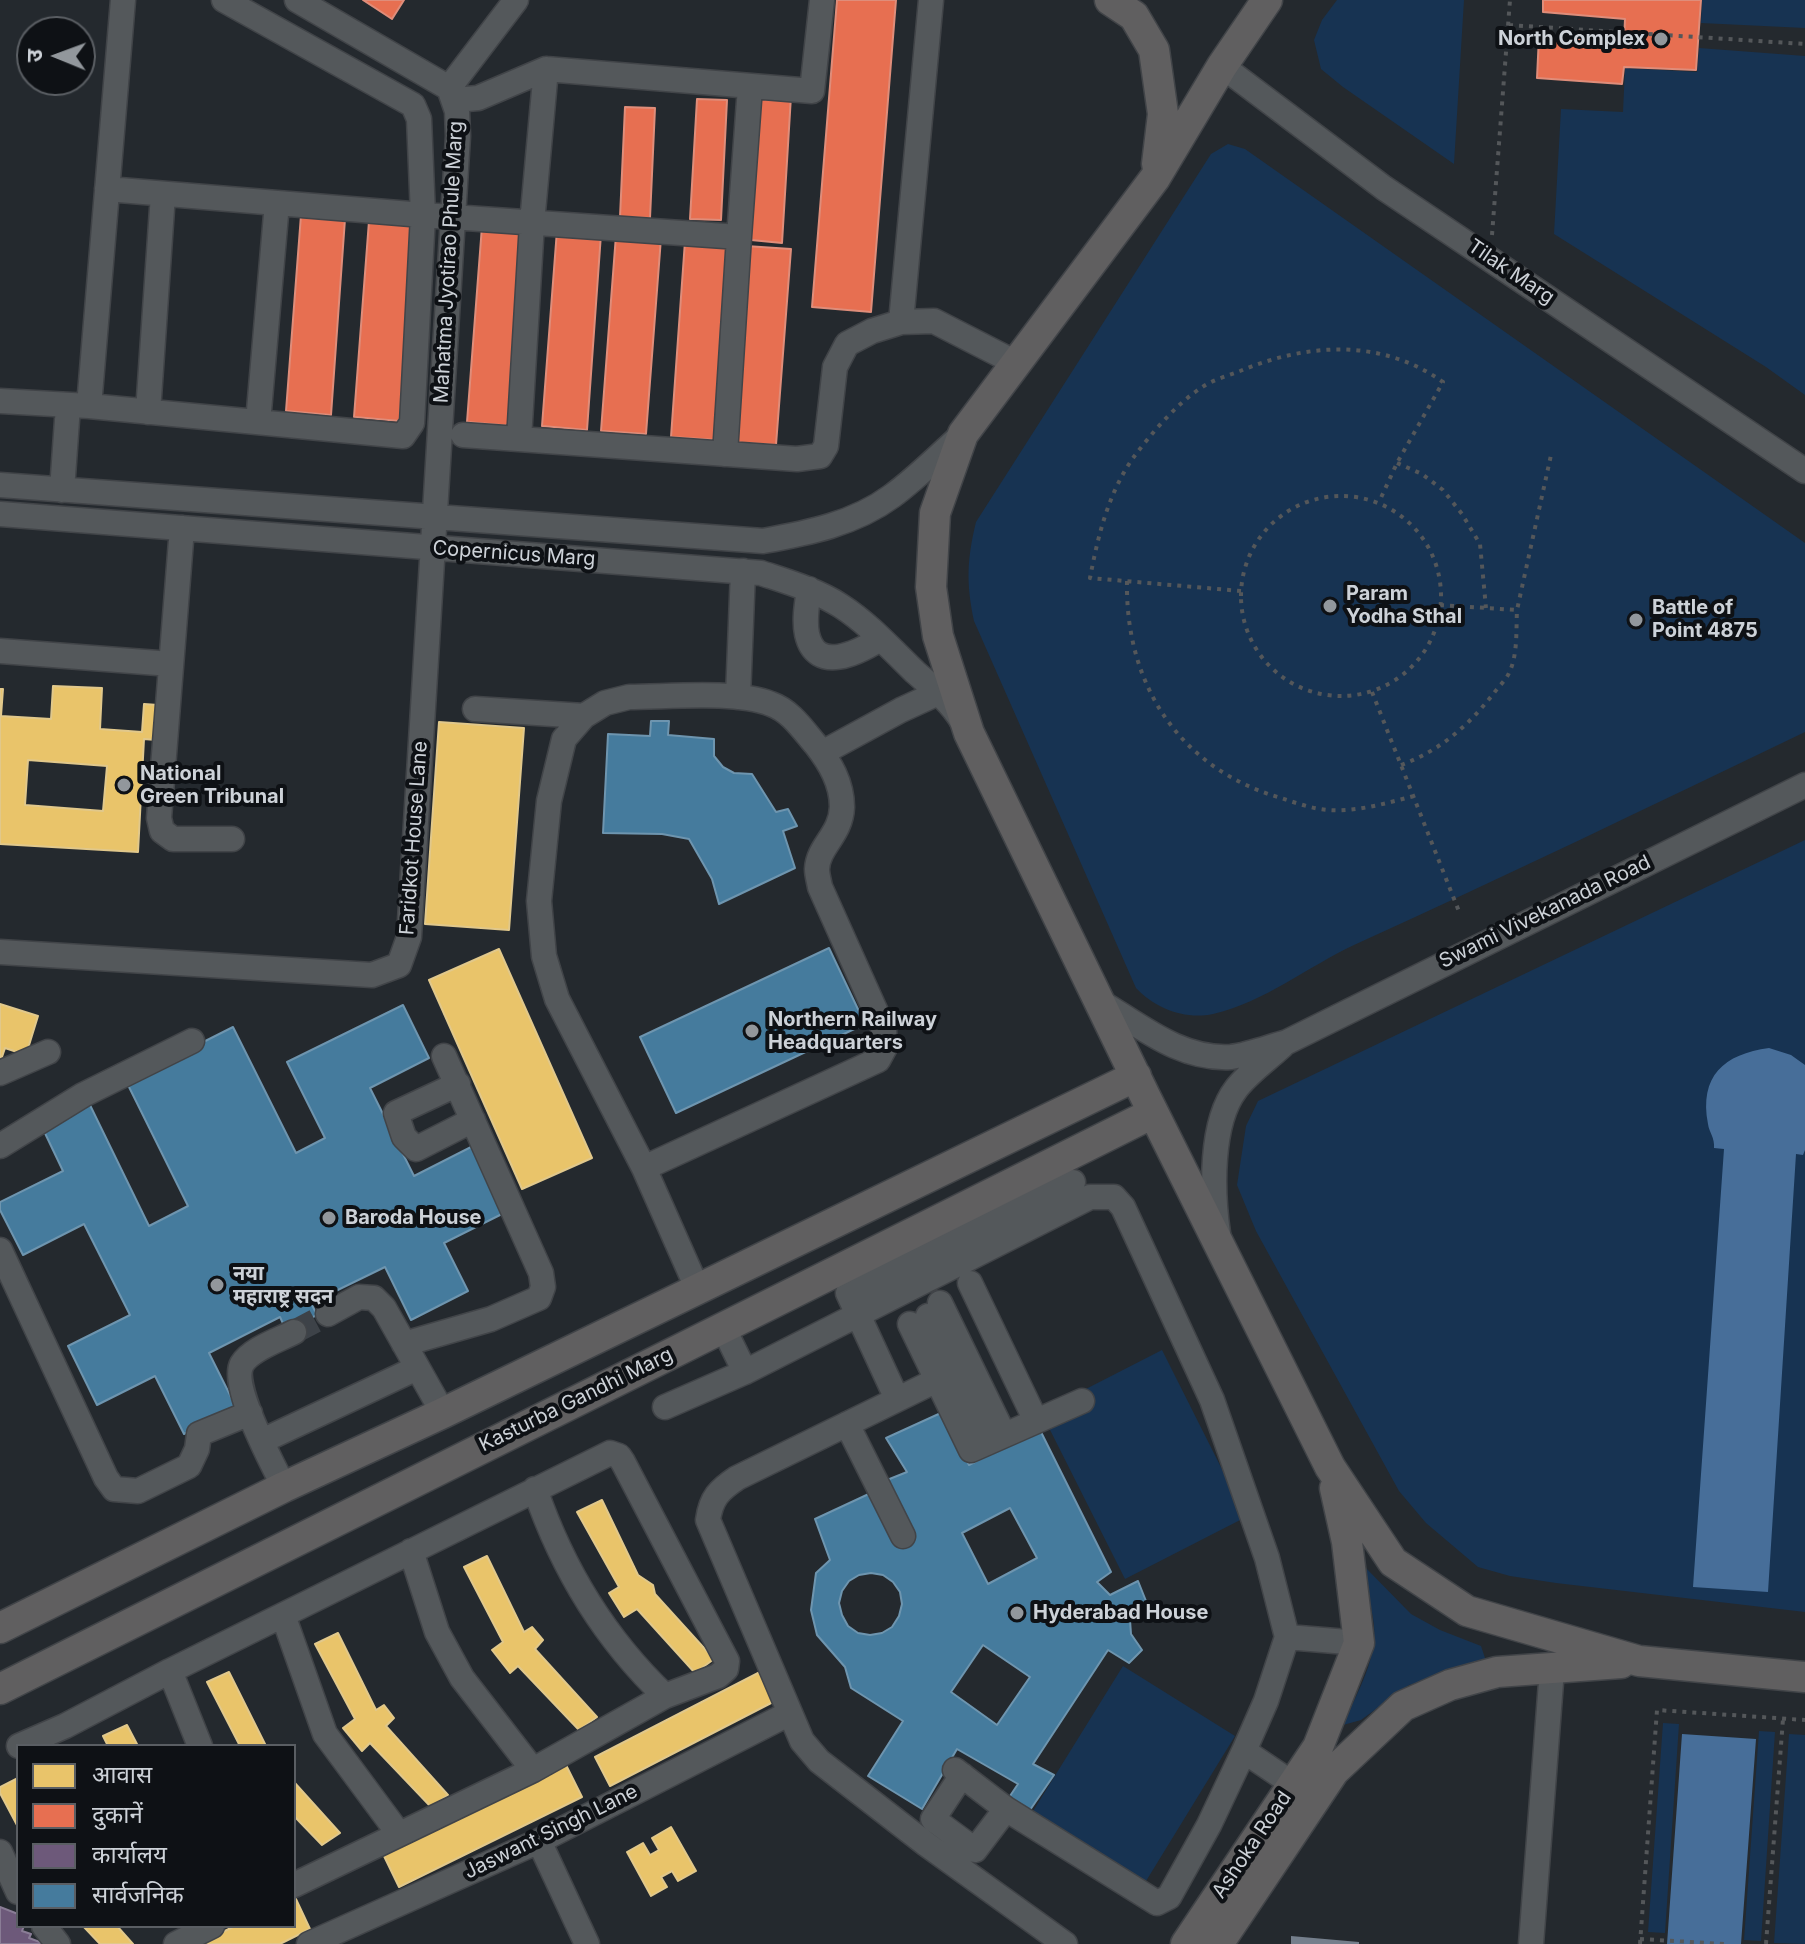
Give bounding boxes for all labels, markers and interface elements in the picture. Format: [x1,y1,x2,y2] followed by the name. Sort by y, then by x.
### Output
[16,16,96,96] north arrow
[1498,27,1645,51] place label: North Complex
[1652,30,1670,48] marker: North Complex
[21,49,47,62] text: उ
[430,120,468,404] street label: Mahatma Jyotirao Phule Marg
[1463,234,1559,310] street label: Tilak Marg
[432,536,596,572] street label: Copernicus Marg
[1346,582,1462,629] place label: Param Yodha Sthal
[1652,596,1758,643] place label: Battle of Point 4875
[1321,597,1339,615] marker: Param Yodha Sthal
[1627,611,1645,629] marker: Battle of Point 4875
[395,740,433,936] street label: Faridkot House Lane
[140,762,284,809] place label: National Green Tribunal
[115,776,133,794] marker: National Green Tribunal
[1435,850,1655,974] street label: Swami Vivekanada Road
[768,1008,937,1055] place label: Northern Railway Headquarters
[743,1022,761,1040] marker: Northern Railway Headquarters
[345,1206,481,1230] place label: Baroda House
[320,1209,338,1227] marker: Baroda House
[233,1262,333,1309] place label: नया महाराष्ट्र सदन
[208,1276,226,1294] marker: नया महाराष्ट्र सदन
[475,1343,677,1457] street label: Kasturba Gandhi Marg
[1033,1601,1208,1625] place label: Hyderabad House
[1008,1604,1026,1622] marker: Hyderabad House
[16,1744,296,1928] legend
[92,1760,152,1789] text: आवास
[460,1780,642,1884] street label: Jaswant Singh Lane
[1207,1787,1297,1903] street label: Ashoka Road
[92,1800,143,1829] text: दुकानें
[92,1840,167,1869] text: कार्यालय
[92,1880,184,1909] text: सार्वजनिक

